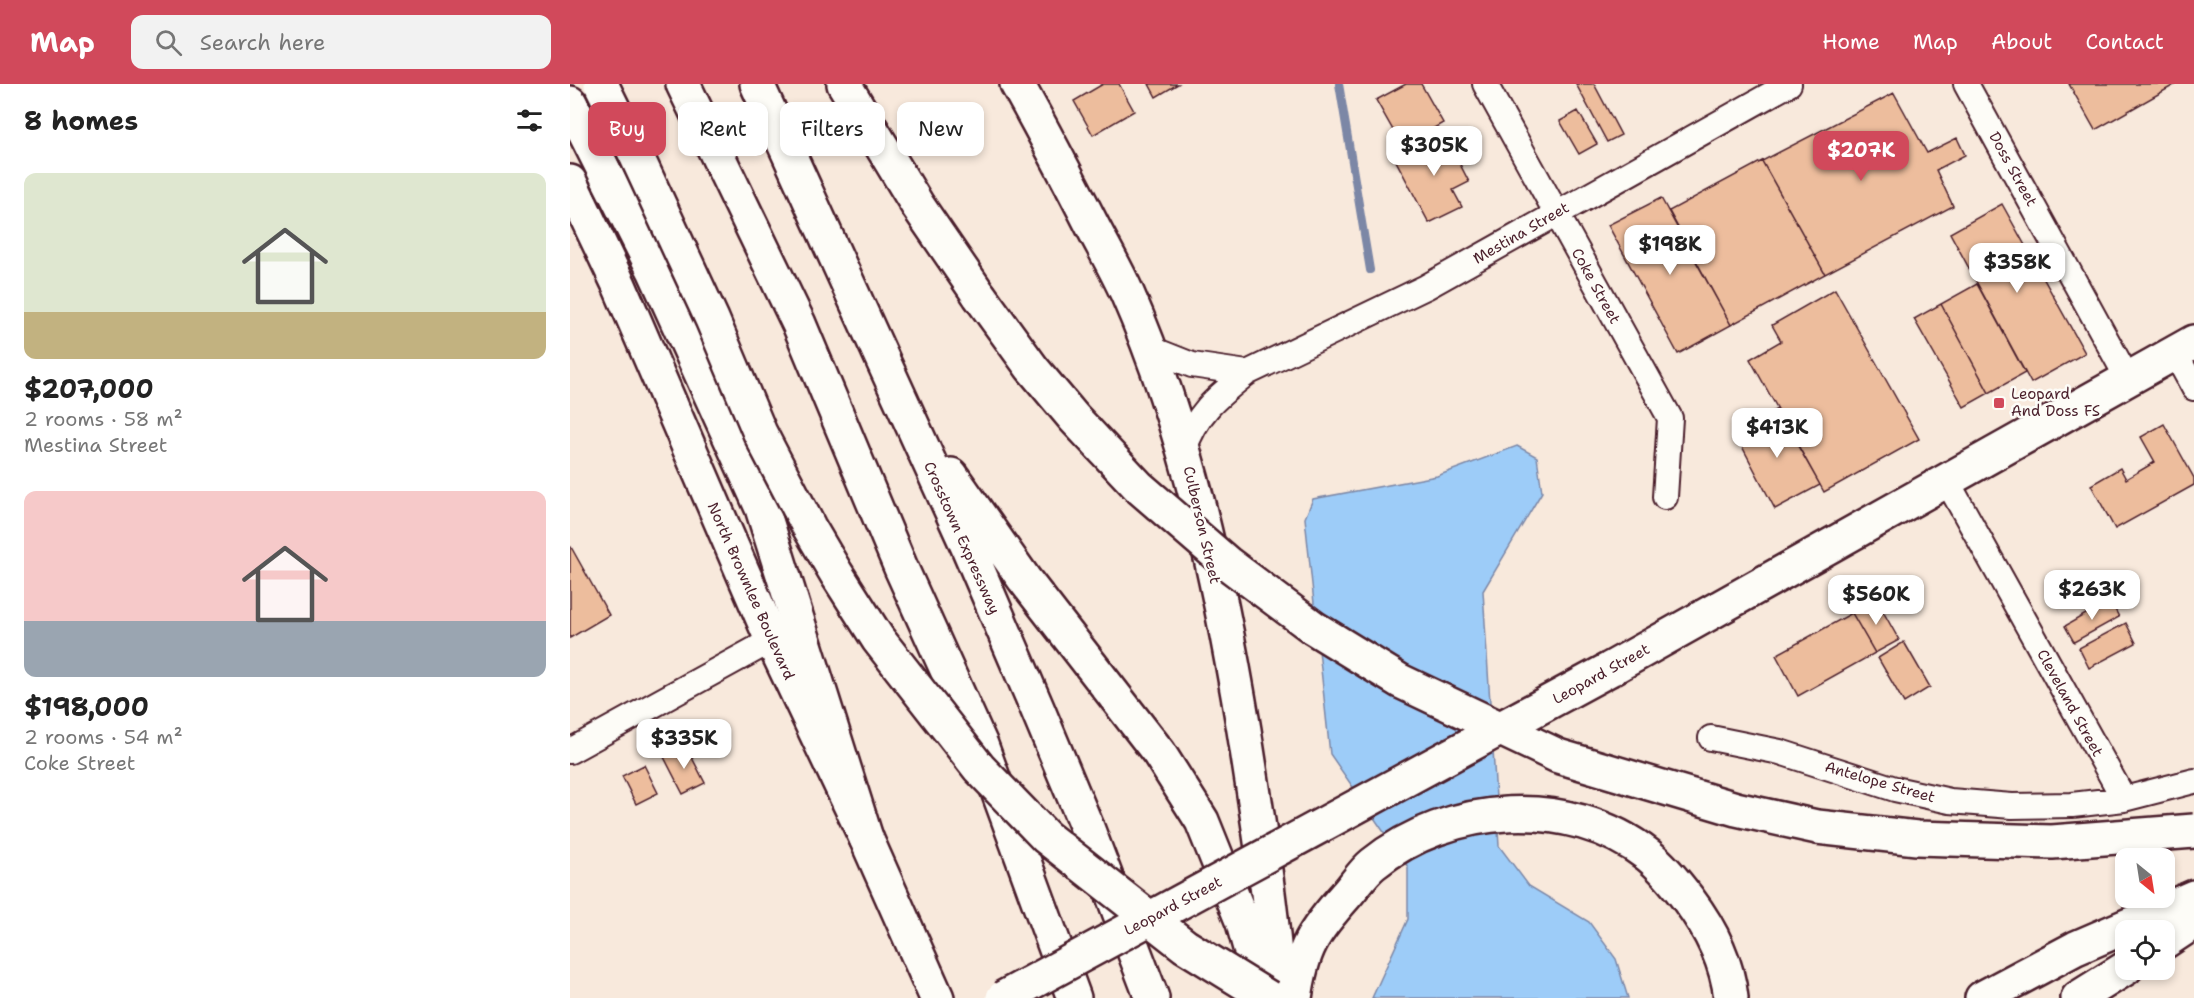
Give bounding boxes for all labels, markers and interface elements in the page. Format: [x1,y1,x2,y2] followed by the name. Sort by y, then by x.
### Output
[131,15,551,69] search box
[30,23,95,61] text: Map
[152,26,185,59] icon: search
[200,28,325,57] text: Search here
[1822,28,1880,56] text: Home
[1913,28,1958,56] text: Map
[1991,28,2052,56] text: About
[2085,28,2164,56] text: Contact
[588,102,666,156] chip: Buy
[678,102,768,156] chip: Rent
[780,102,885,156] chip: Filters
[897,102,984,156] chip: New
[24,103,138,138] text: 8 homes
[513,104,546,137] icon: filters
[1392,126,1476,177] pin: $305K
[1984,128,2042,210] street label: Doss Street
[1819,131,1903,182] pin: $207K
[1400,132,1468,158] text: $305K
[1827,137,1895,163] text: $207K
[1469,197,1573,269] street label: Mestina Street
[231,212,339,320] icon: home
[1628,225,1712,276] pin: $198K
[1638,231,1702,257] text: $198K
[1975,243,2059,294] pin: $358K
[1567,245,1625,327] street label: Coke Street
[1983,249,2051,275] text: $358K
[24,371,154,406] text: $207,000
[2011,384,2100,421] place label: Leopard And Doss FS
[1992,396,2006,410] marker: Leopard And Doss FS
[24,406,183,432] text: 2 rooms · 58 m²
[1735,408,1819,459] pin: $413K
[1746,414,1808,440] text: $413K
[24,432,168,458] text: Mestina Street
[919,459,1005,617] street label: Crosstown Expressway
[1179,464,1225,586] street label: Culberson Street
[703,499,799,683] street label: North Brownlee Boulevard
[231,530,339,638] icon: home
[2050,570,2134,621] pin: $263K
[1834,575,1918,626] pin: $560K
[2058,576,2126,602] text: $263K
[1842,581,1910,607] text: $560K
[1549,639,1653,709] street label: Leopard Street
[2032,646,2108,760] street label: Cleveland Street
[24,689,149,724] text: $198,000
[642,719,726,770] pin: $335K
[24,724,183,750] text: 2 rooms · 54 m²
[650,725,718,751] text: $335K
[24,750,136,776] text: Coke Street
[1823,757,1937,807] street label: Antelope Street
[2115,848,2175,908] north arrow
[2115,848,2175,980] map controls
[1121,872,1225,940] street label: Leopard Street
[2115,920,2175,980] button: locate

